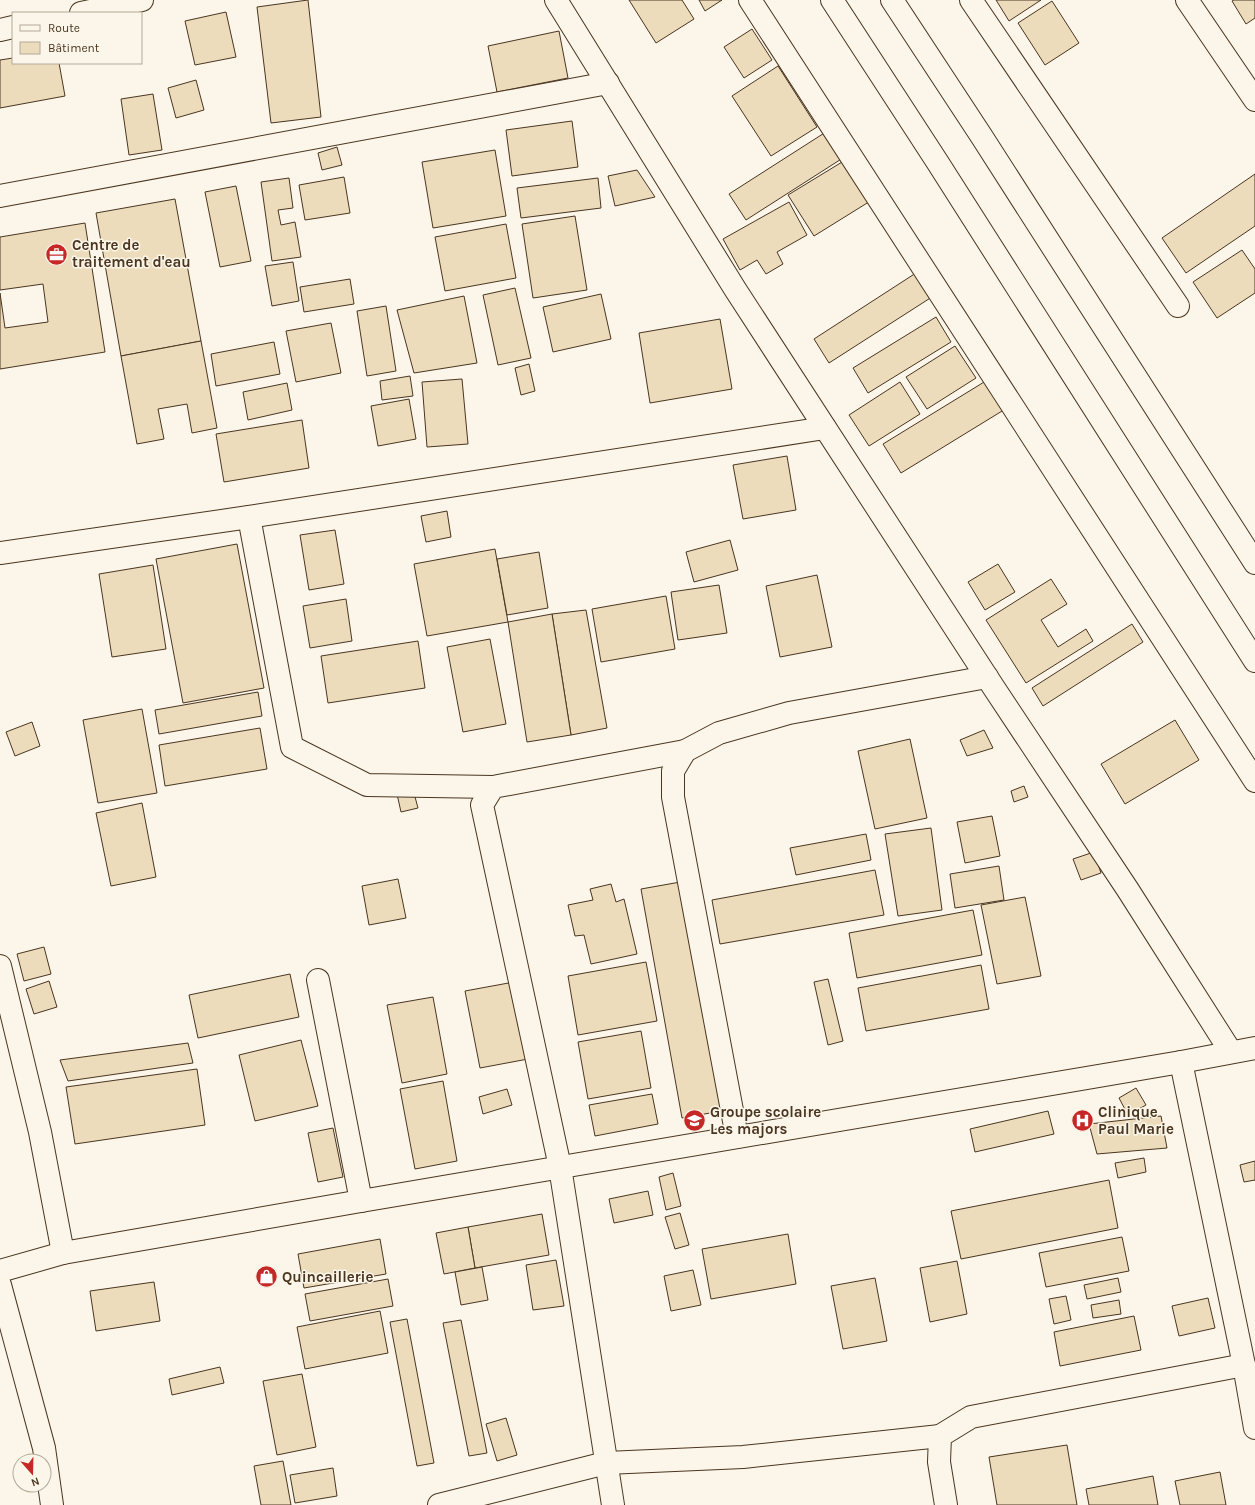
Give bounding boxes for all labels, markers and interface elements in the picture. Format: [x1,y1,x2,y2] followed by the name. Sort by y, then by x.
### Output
[12,12,142,64] legend
[48,21,80,35] text: Route
[48,41,100,55] text: Bâtiment
[72,236,191,271] place label: Centre de traitement d'eau
[44,241,70,267] office icon: Centre de traitement d'eau
[710,1103,821,1138] place label: Groupe scolaire Les majors
[1098,1103,1174,1138] place label: Clinique Paul Marie
[681,1108,707,1134] school or university icon: Groupe scolaire Les majors
[1069,1108,1095,1134] hospital icon: Clinique Paul Marie
[253,1264,279,1290] shop icon: Quincaillerie
[282,1268,373,1286] place label: Quincaillerie
[12,1453,52,1493] north arrow
[29,1474,41,1489] text: N

